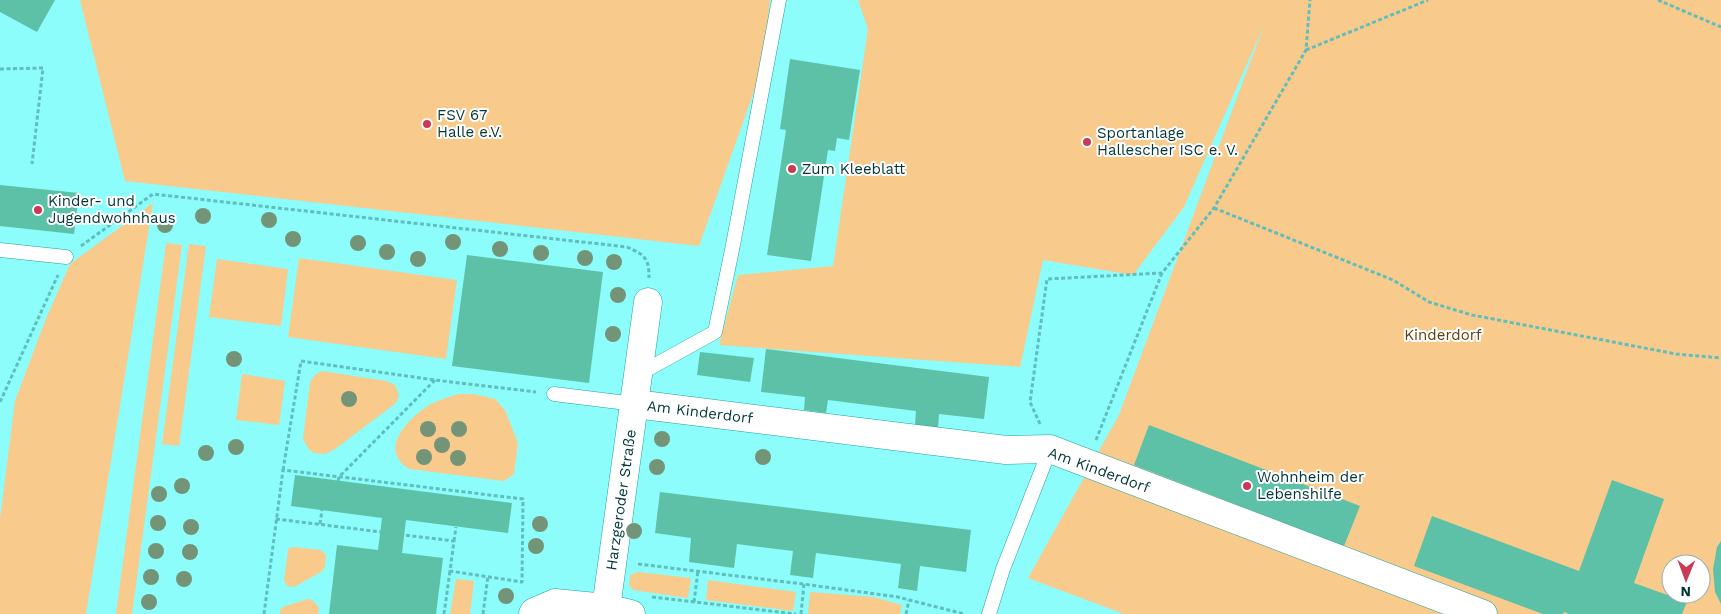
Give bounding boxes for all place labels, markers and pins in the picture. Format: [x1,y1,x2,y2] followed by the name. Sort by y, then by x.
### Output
[437,106,502,141] place label: FSV 67 Halle e.V.
[421,118,433,130] marker: FSV 67 Halle e.V.
[1097,124,1238,159] place label: Sportanlage Hallescher ISC e. V.
[1081,136,1093,148] marker: Sportanlage Hallescher ISC e. V.
[802,160,906,178] place label: Zum Kleeblatt
[786,163,798,175] marker: Zum Kleeblatt
[48,192,176,227] place label: Kinder- und Jugendwohnhaus
[32,204,44,216] marker: Kinder- und Jugendwohnhaus
[1257,468,1364,503] place label: Wohnheim der Lebenshilfe
[1241,480,1253,492] marker: Wohnheim der Lebenshilfe

